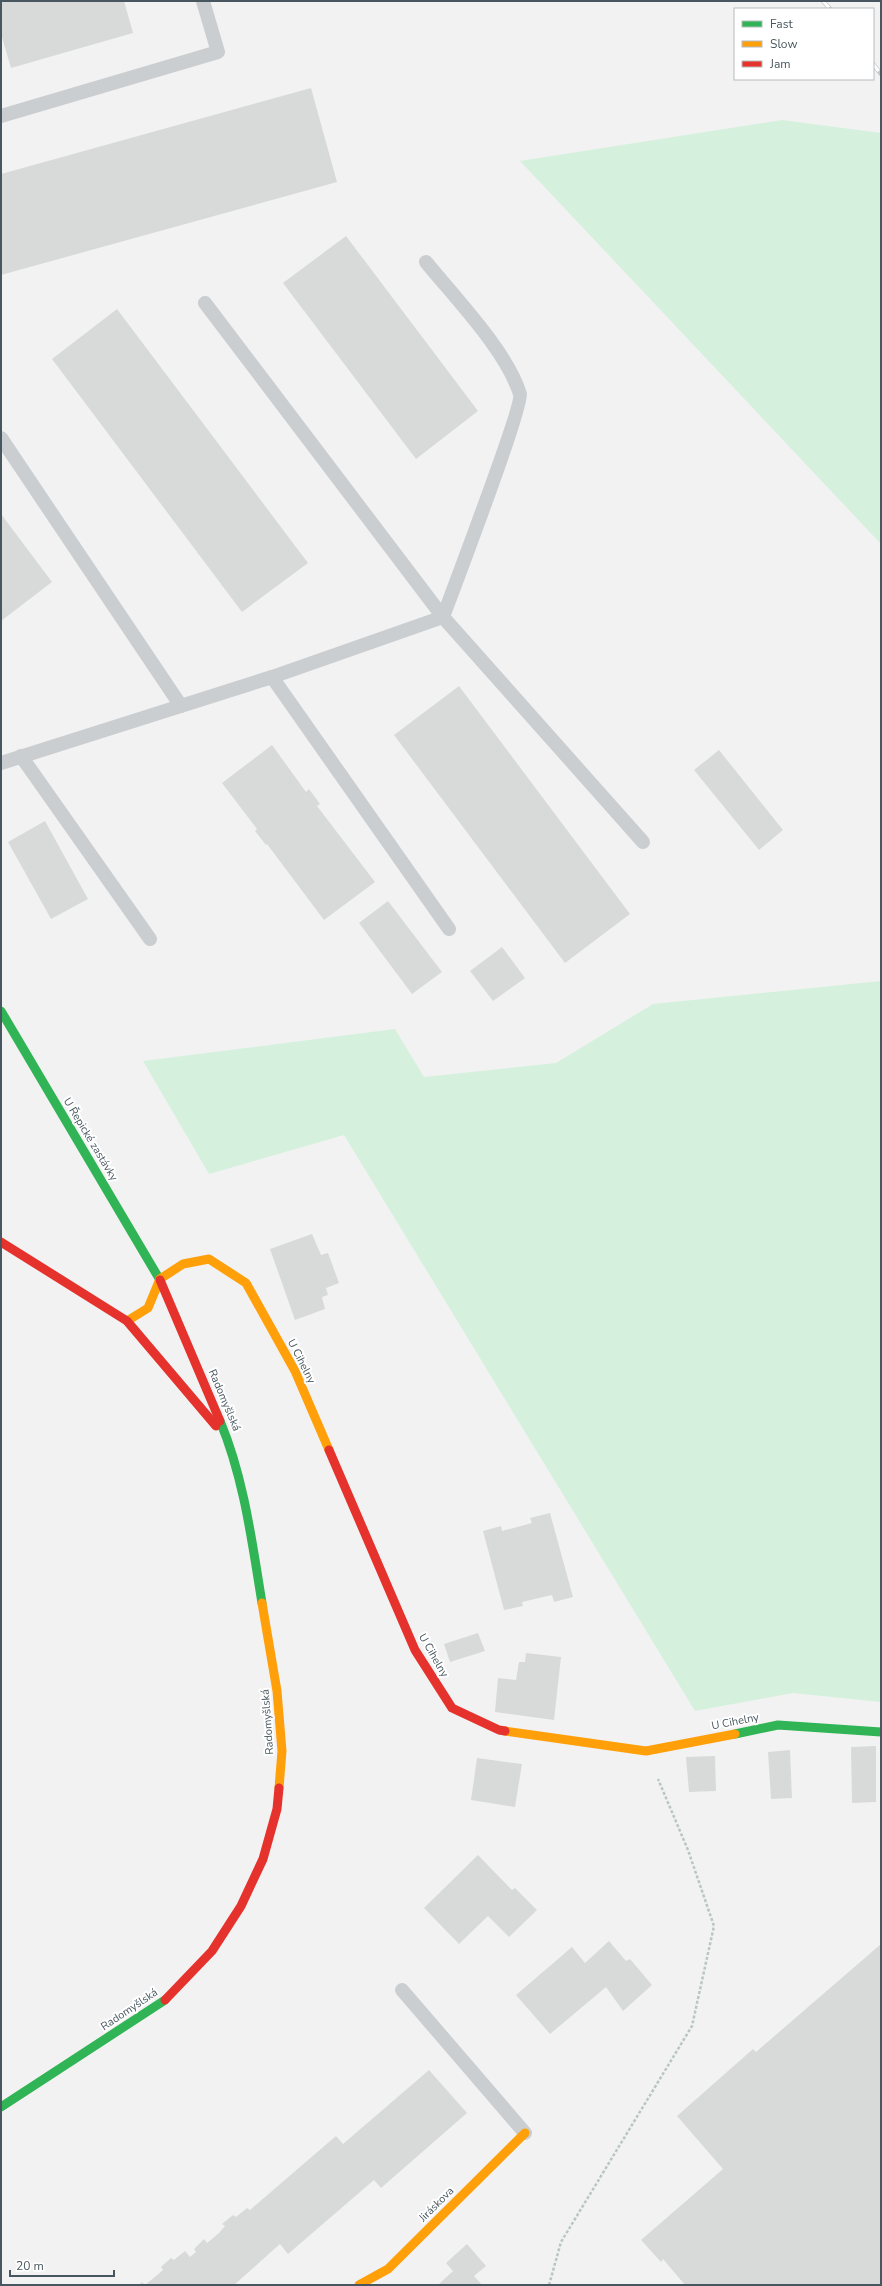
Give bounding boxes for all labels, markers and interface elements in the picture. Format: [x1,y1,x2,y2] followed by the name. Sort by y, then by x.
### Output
[734,8,874,80] legend
[770,16,793,32] text: Fast
[770,36,798,52] text: Slow
[769,56,791,72] text: Jam
[60,1094,122,1184] street label: U Řepické zastávky
[284,1336,319,1386] street label: U Cihelny
[205,1367,244,1433] street label: Radomyšlská
[415,1631,452,1680] street label: U Cihelny
[258,1689,277,1755] street label: Radomyšlská
[710,1709,760,1733] street label: U Cihelny
[98,1985,161,2034] street label: Radomyšlská
[415,2183,457,2226] street label: Jiráskova
[10,2252,114,2278] scale bar
[16,2258,44,2274] text: 20 m

